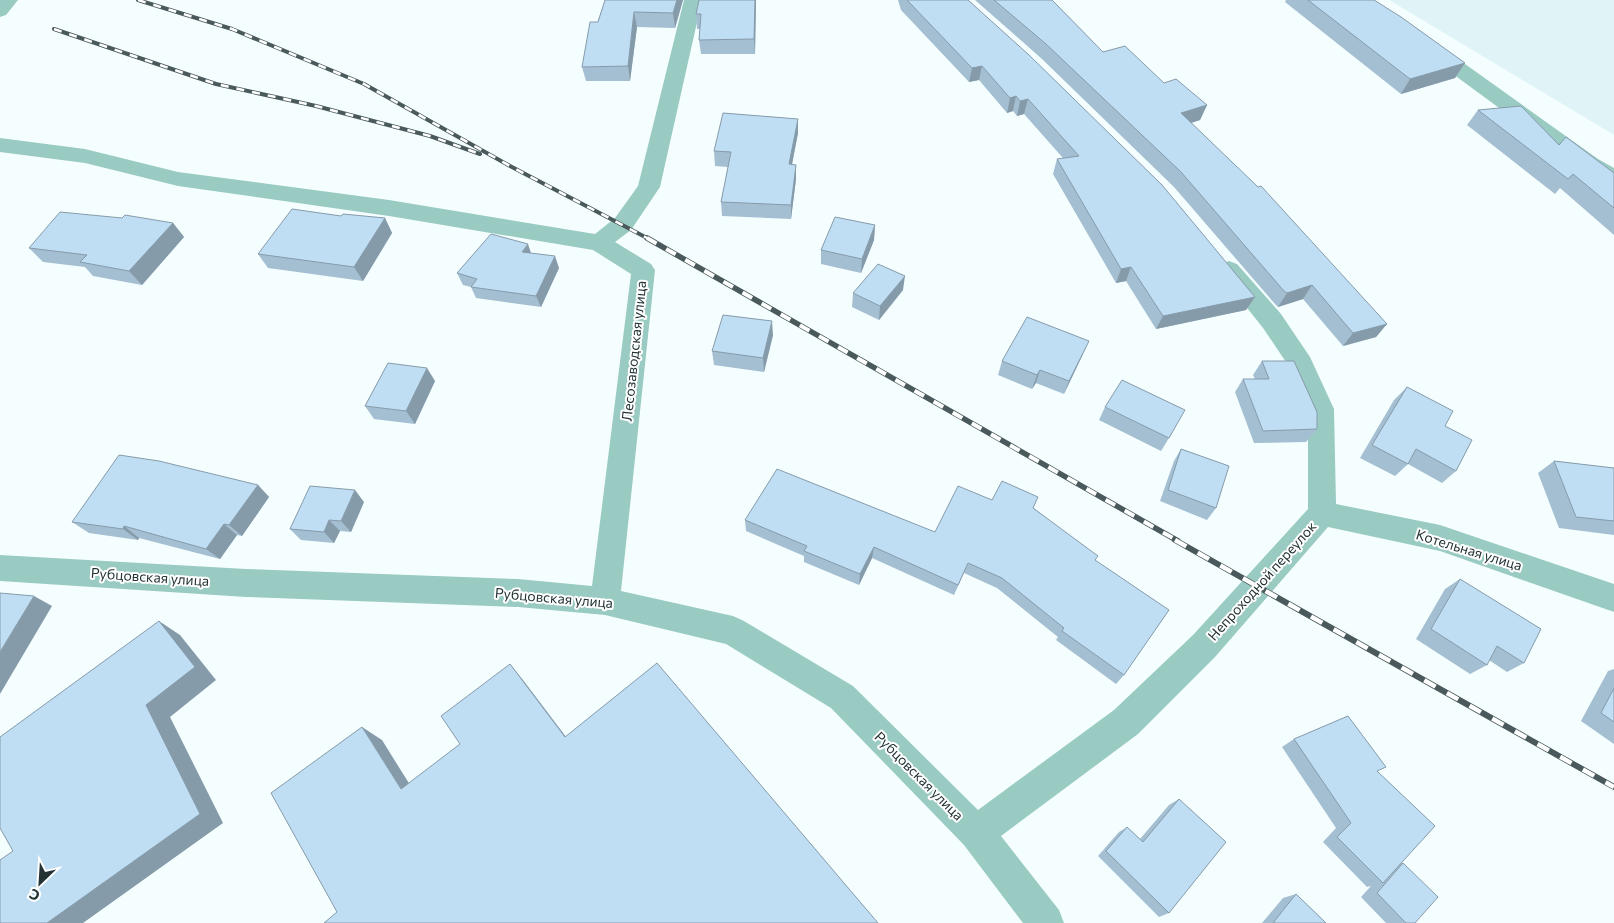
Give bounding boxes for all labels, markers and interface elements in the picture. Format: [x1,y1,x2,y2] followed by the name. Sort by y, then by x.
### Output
[618,280,649,422] street label: Лесозаводская улица
[1204,517,1320,644] street label: Непроходной переулок
[1414,525,1524,574] street label: Котельная улица
[90,564,210,589] street label: Рубцовская улица
[494,584,614,611] street label: Рубцовская улица
[871,728,967,824] street label: Рубцовская улица
[15,858,65,908] north arrow
[26,886,42,905] text: С

